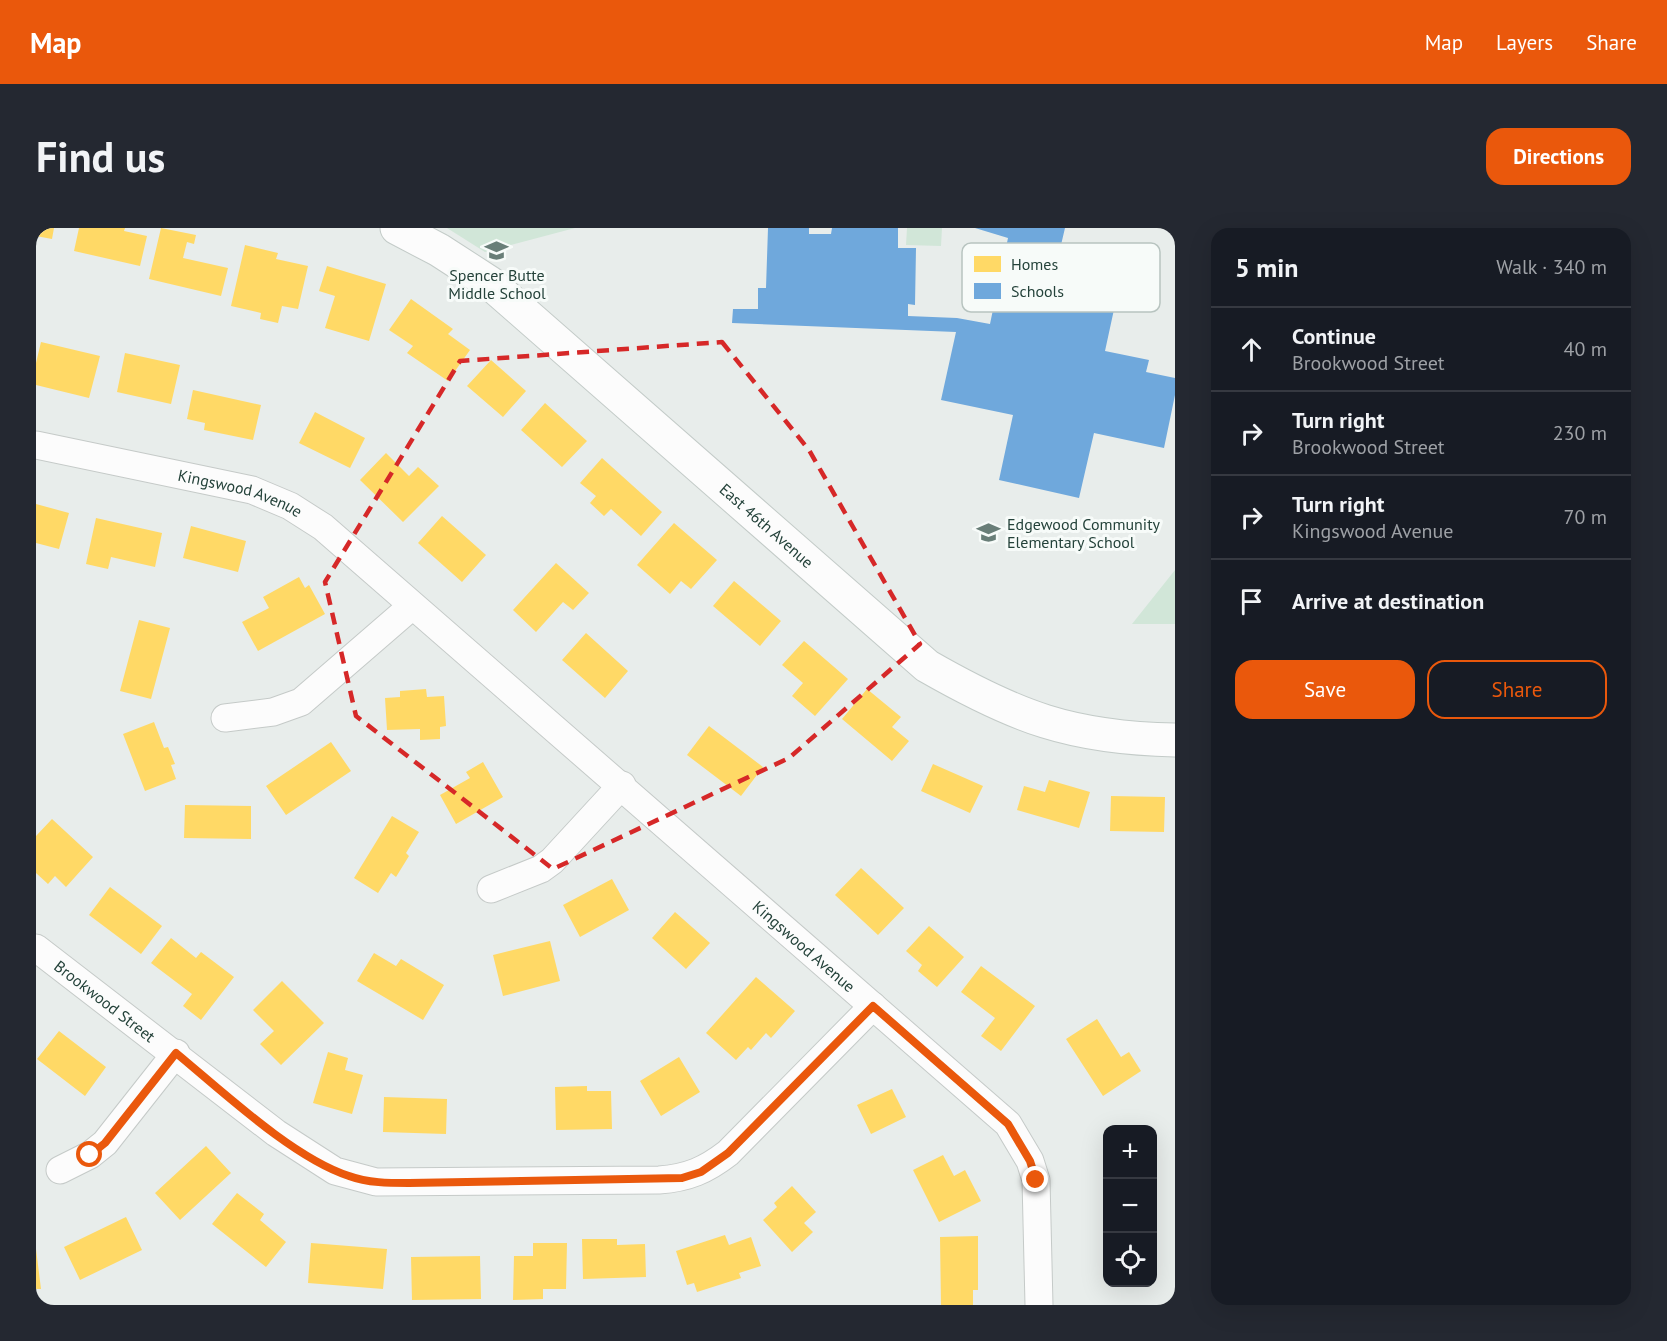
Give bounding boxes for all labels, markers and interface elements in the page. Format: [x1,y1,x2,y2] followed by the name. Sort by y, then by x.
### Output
[30,24,81,61] text: Map
[1425,29,1463,56] text: Map
[1496,29,1553,56] text: Layers
[1586,29,1637,56] text: Share
[1486,128,1631,185] button: Directions
[36,129,165,184] text: Find us
[484,237,510,263] school or university icon: Spencer Butte Middle School
[962,243,1160,312] legend
[1235,251,1298,284] text: 5 min
[1011,254,1058,274] text: Homes
[1496,254,1607,280] text: Walk · 340 m
[448,265,546,303] place label: Spencer Butte Middle School
[1011,281,1064,301] text: Schools
[1292,322,1376,350] text: Continue
[1235,333,1268,366] icon: ahead
[1564,336,1607,362] text: 40 m
[1292,350,1445,376] text: Brookwood Street
[1292,406,1384,434] text: Turn right
[1235,417,1268,450] icon: right
[1553,420,1607,446] text: 230 m
[1292,434,1445,460] text: Brookwood Street
[176,465,306,521] street label: Kingswood Avenue
[716,479,818,572] street label: East 46th Avenue
[1292,490,1384,518] text: Turn right
[1235,501,1268,534] icon: right
[1564,504,1607,530] text: 70 m
[1007,514,1161,552] place label: Edgewood Community Elementary School
[1292,518,1454,544] text: Kingswood Avenue
[976,520,1002,546] school or university icon: Edgewood Community Elementary School
[1235,585,1268,618] icon: arrive
[1292,587,1484,615] text: Arrive at destination
[1235,660,1415,719] button: Save
[1427,660,1607,719] button: Share
[749,896,859,996] street label: Kingswood Avenue
[50,956,160,1047] street label: Brookwood Street
[1103,1125,1157,1287] map controls
[1103,1125,1157,1179] button: +
[76,1141,102,1167] route start
[1022,1166,1048,1192] route end
[1103,1179,1157,1233] button: −
[1103,1233,1157,1287] button: locate

